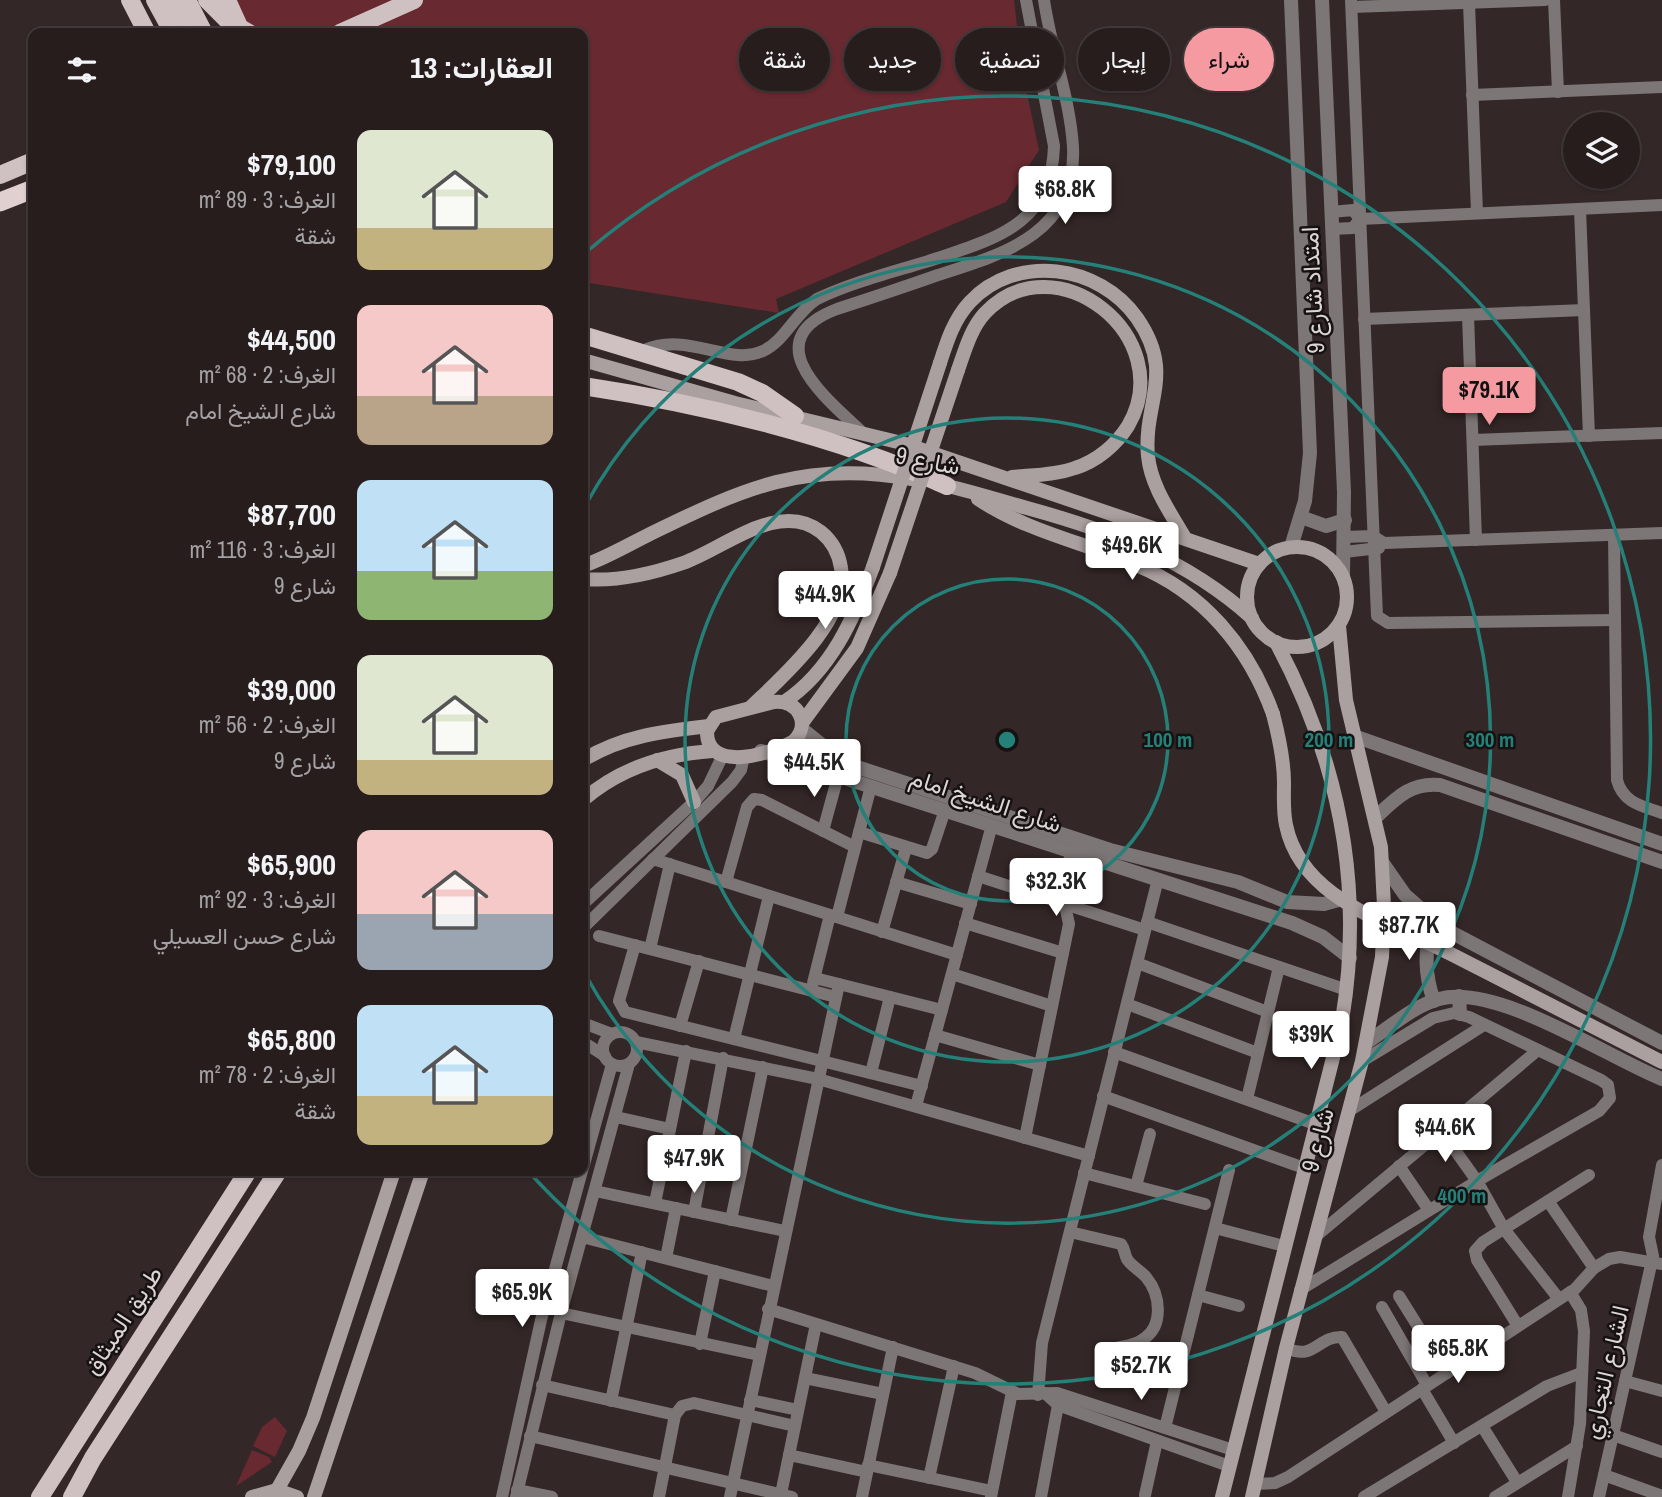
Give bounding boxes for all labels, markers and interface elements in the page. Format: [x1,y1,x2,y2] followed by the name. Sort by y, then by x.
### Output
[739,28,830,91] chip: شقة
[844,28,941,91] chip: جديد
[955,28,1064,91] chip: تصفية
[1078,28,1170,91] chip: إيجار
[1184,28,1274,91] chip: شراء
[410,47,553,87] text: العقارات: 13
[63,51,101,89] icon: filters
[1563,112,1640,189] map controls
[1563,112,1640,189] button: layers
[247,144,336,184] text: $79,100
[413,158,497,242] icon: home
[1008,166,1122,226] pin: $68.8K
[1035,173,1095,204] text: $68.8K
[199,184,336,215] text: الغرف: 3 · 89 m²
[294,220,336,251] text: شقة
[1293,226,1332,354] street label: امتداد شارع 9
[247,319,336,359] text: $44,500
[413,333,497,417] icon: home
[199,359,336,390] text: الغرف: 2 · 68 m²
[1432,368,1546,427] pin: $79.1K
[1459,374,1519,405] text: $79.1K
[185,395,336,426] text: شارع الشيخ امام
[893,438,963,483] street label: شارع 9
[247,494,336,534] text: $87,700
[413,508,497,592] icon: home
[1075,522,1189,582] pin: $49.6K
[1102,529,1162,560] text: $49.6K
[190,534,336,565] text: الغرف: 3 · 116 m²
[274,570,336,601] text: شارع 9
[768,572,882,631] pin: $44.9K
[795,578,855,609] text: $44.9K
[247,669,336,709] text: $39,000
[413,683,497,767] icon: home
[199,709,336,740] text: الغرف: 2 · 56 m²
[1144,725,1192,754] text: 100 m
[1305,725,1353,754] text: 200 m
[1466,725,1514,754] text: 300 m
[995,728,1019,752] centre of rings
[757,740,871,799] pin: $44.5K
[274,745,336,776] text: شارع 9
[784,746,844,777] text: $44.5K
[906,760,1066,841] street label: شارع الشيخ امام
[247,844,336,884] text: $65,900
[413,858,497,942] icon: home
[999,858,1113,918] pin: $32.3K
[1026,865,1086,896] text: $32.3K
[199,884,336,915] text: الغرف: 3 · 92 m²
[1352,902,1466,962] pin: $87.7K
[1379,909,1439,940] text: $87.7K
[153,920,336,951] text: شارع حسن العسيلي
[1270,1012,1352,1071] pin: $39K
[1288,1018,1334,1049] text: $39K
[247,1019,336,1059] text: $65,800
[413,1033,497,1117] icon: home
[199,1059,336,1090] text: الغرف: 2 · 78 m²
[294,1095,336,1126] text: شقة
[1388,1104,1502,1164] pin: $44.6K
[1293,1105,1342,1176] street label: شارع 9
[1415,1111,1475,1142] text: $44.6K
[637,1136,751,1195] pin: $47.9K
[664,1142,724,1173] text: $47.9K
[1438,1181,1486,1210] text: 400 m
[75,1260,169,1380] street label: طريق الميثاق
[465,1270,579,1329] pin: $65.9K
[492,1276,552,1307] text: $65.9K
[1574,1302,1640,1443] street label: الشارع التجاري
[1401,1326,1515,1385] pin: $65.8K
[1428,1332,1488,1363] text: $65.8K
[1084,1342,1198,1402] pin: $52.7K
[1111,1349,1171,1380] text: $52.7K

